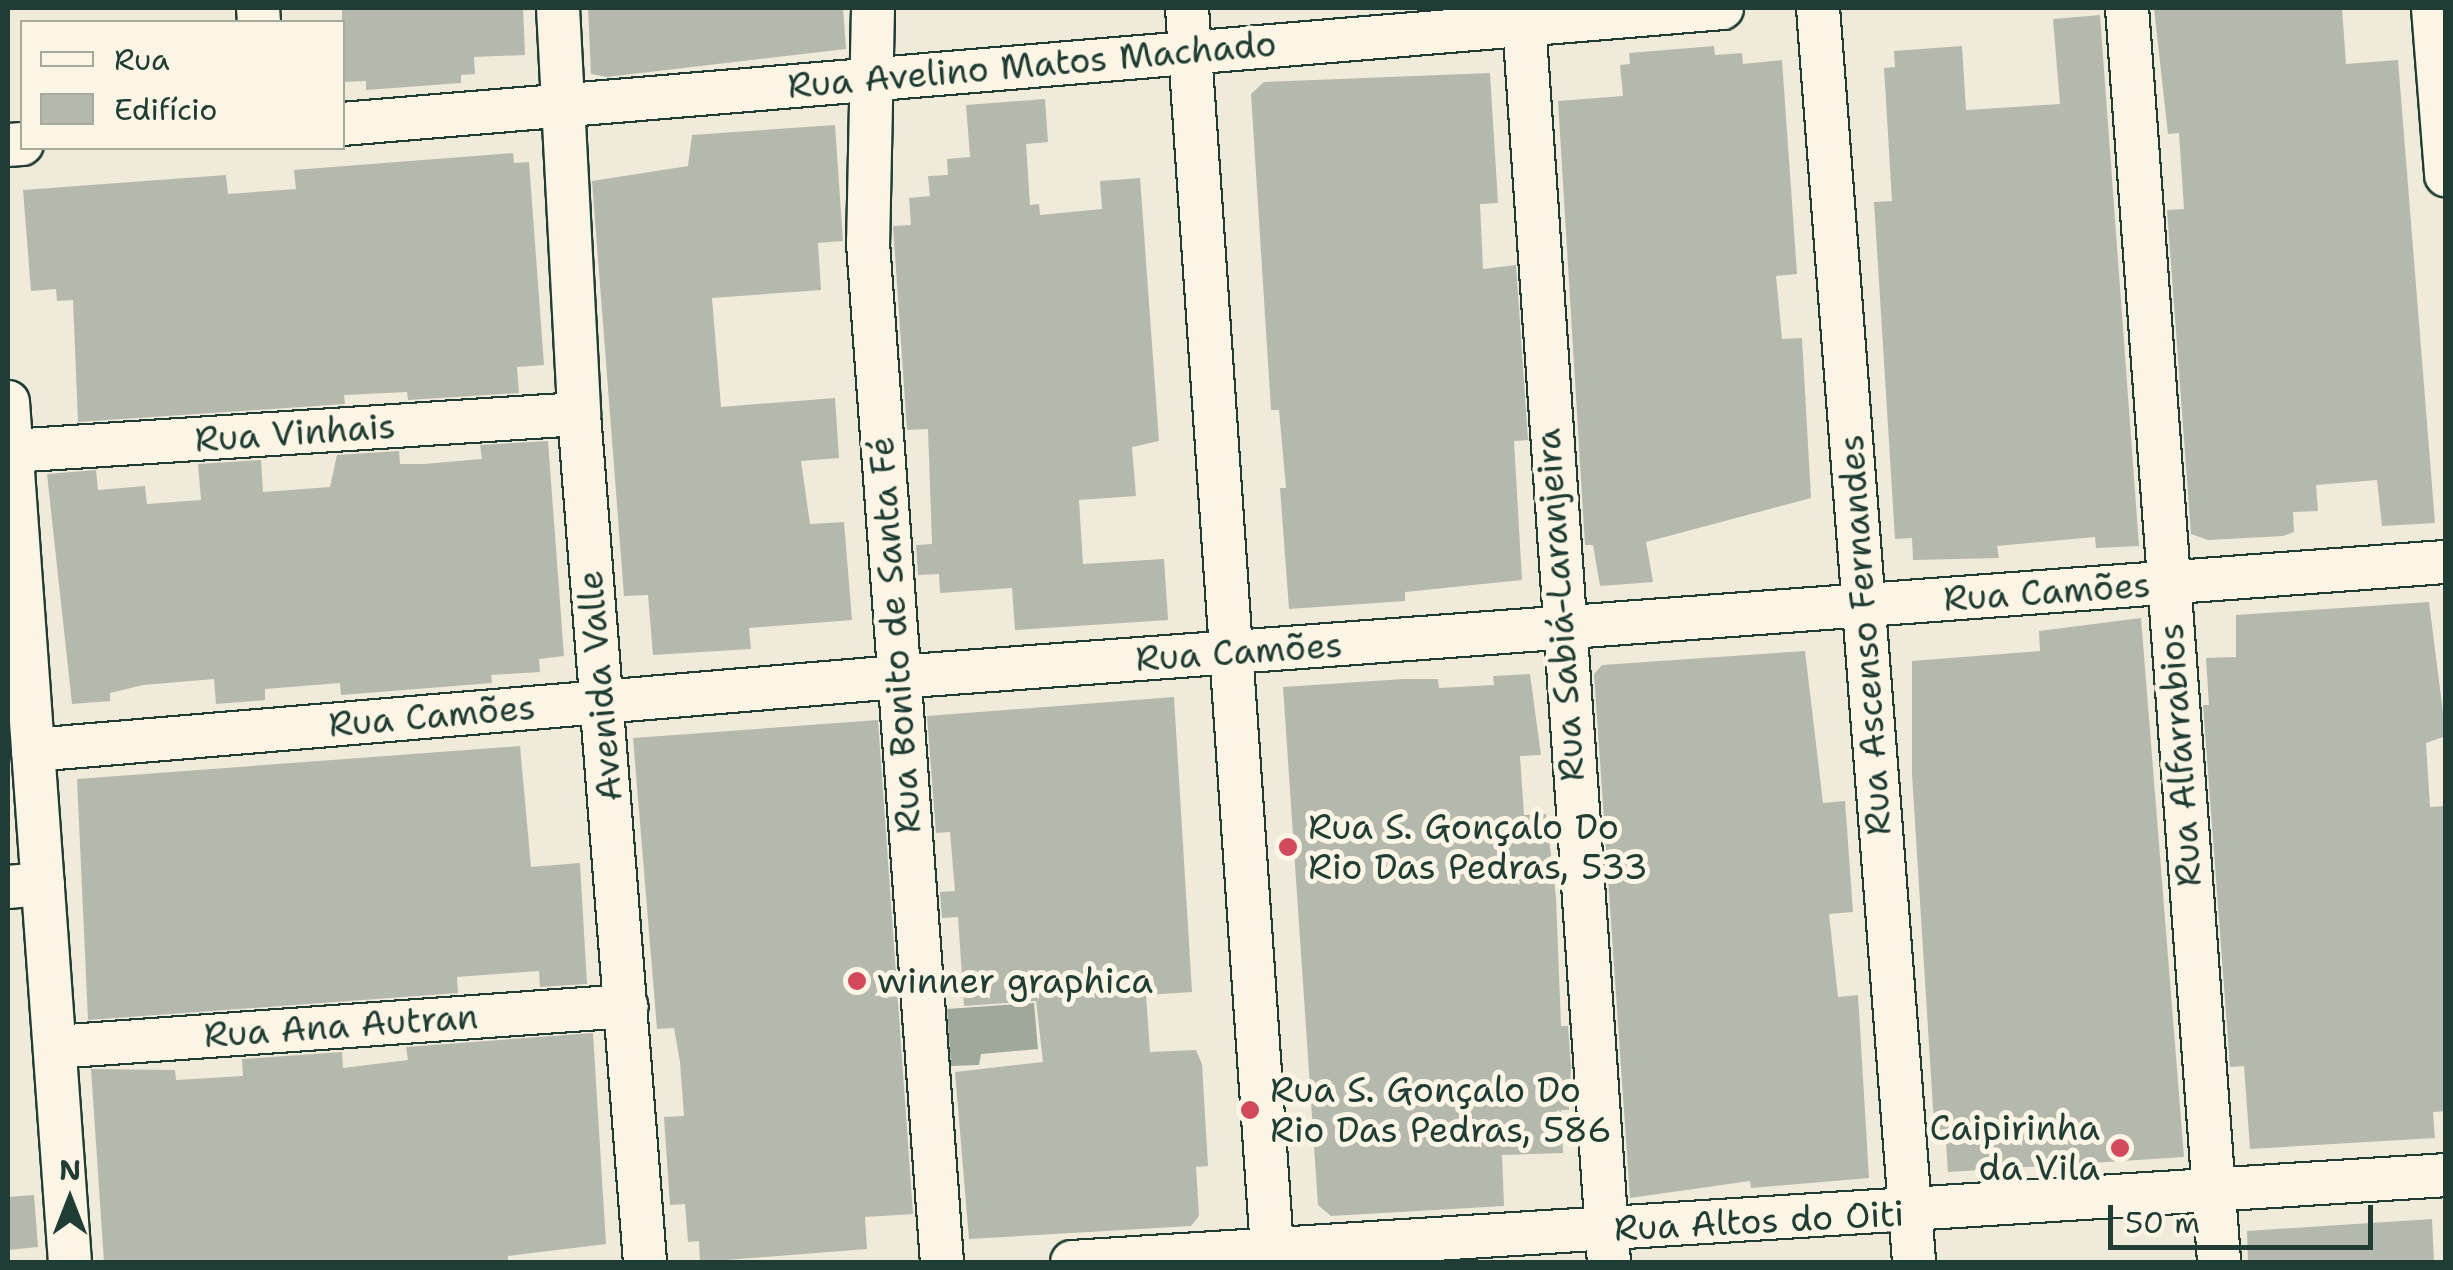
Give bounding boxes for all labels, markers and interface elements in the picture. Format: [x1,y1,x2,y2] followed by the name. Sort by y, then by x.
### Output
[20,20,345,150] legend
[786,23,1278,107] street label: Rua Avelino Matos Machado
[114,39,170,80] text: Rua
[114,89,218,130] text: Edifício
[193,405,397,461] street label: Rua Vinhais
[1527,427,1593,783] street label: Rua Sabiá-Laranjeira
[1830,433,1900,837] street label: Rua Ascenso Fernandes
[860,435,930,835] street label: Rua Bonito de Santa Fé
[1942,564,2152,620] street label: Rua Camões
[569,569,631,803] street label: Avenida Valle
[2150,622,2210,888] street label: Rua Alfarrabios
[1134,624,1344,680] street label: Rua Camões
[327,686,537,746] street label: Rua Camões
[1308,806,1648,888] place label: Rua S. Gonçalo Do Rio Das Pedras, 533
[1277,836,1299,858] marker: Rua S. Gonçalo Do Rio Das Pedras, 533
[877,960,1153,1002] place label: winner graphica
[846,970,868,992] marker: winner graphica
[202,995,480,1057] street label: Rua Ana Autran
[1270,1069,1612,1151] place label: Rua S. Gonçalo Do Rio Das Pedras, 586
[1239,1099,1261,1121] marker: Rua S. Gonçalo Do Rio Das Pedras, 586
[1930,1107,2100,1189] place label: Caipirinha da Vila
[2109,1137,2131,1159] marker: Caipirinha da Vila
[20,1150,120,1250] north arrow
[59,1151,81,1189] text: N
[2113,1185,2378,1247] scale bar
[1613,1192,1905,1250] street label: Rua Altos do Oiti
[2125,1202,2200,1243] text: 50 m

